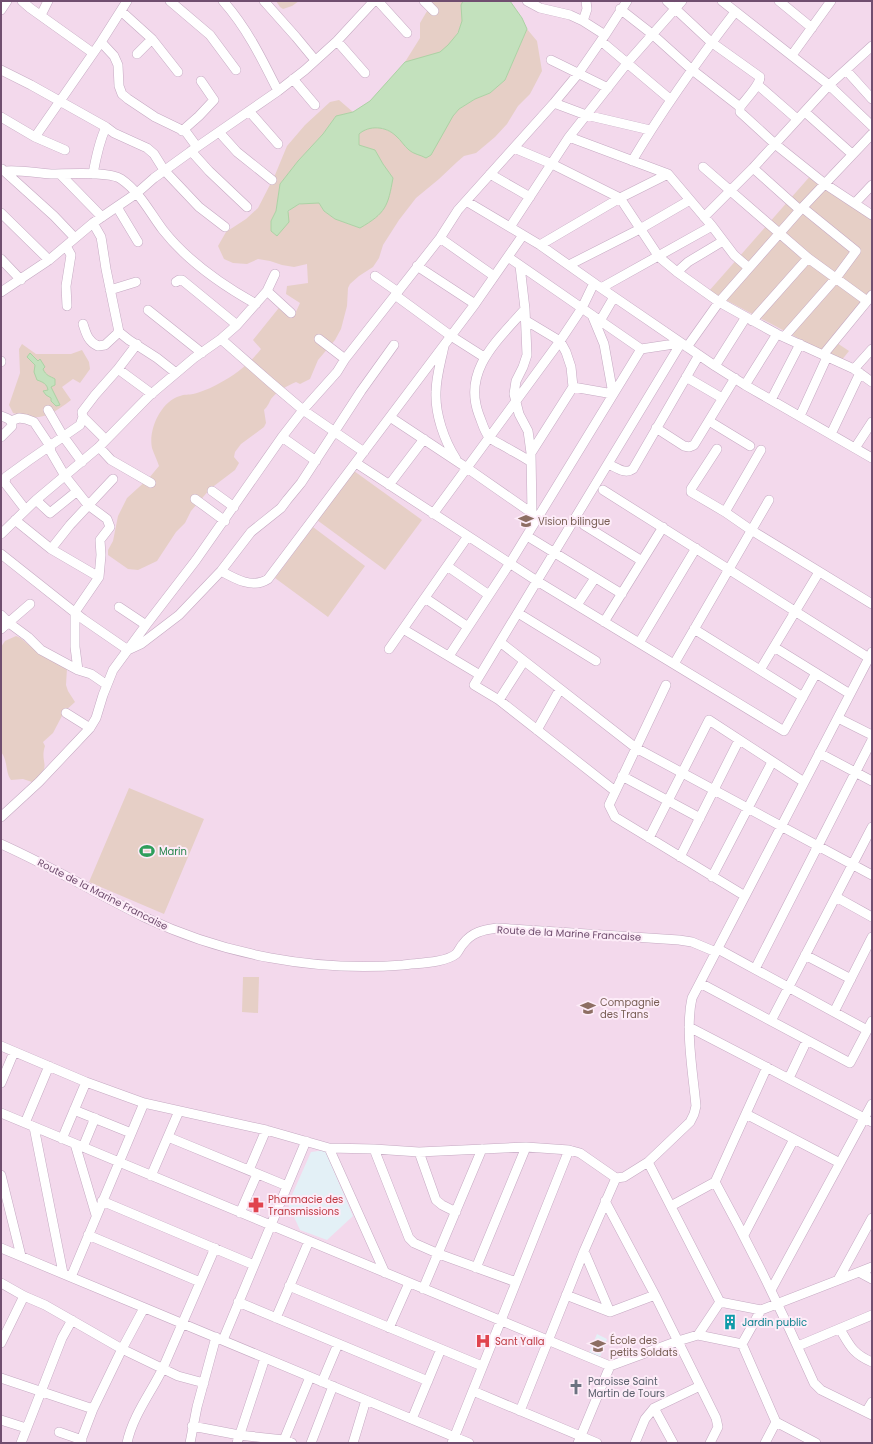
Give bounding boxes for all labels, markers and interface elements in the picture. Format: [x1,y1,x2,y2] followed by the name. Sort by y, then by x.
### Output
[517,512,535,530] school or university icon: Vision bilingue
[538,514,610,529] place label: Vision bilingue
[138,842,156,860] sports icon: Marin
[159,844,187,859] place label: Marin
[35,855,171,934] street label: Route de la Marine Francaise
[496,922,641,945] street label: Route de la Marine Francaise
[600,995,660,1022] place label: Compagnie des Trans
[579,999,597,1017] school or university icon: Compagnie des Trans
[268,1192,343,1219] place label: Pharmacie des Transmissions
[247,1196,265,1214] pharmacy icon: Pharmacie des Transmissions
[721,1313,739,1331] building icon: Jardin public
[742,1315,807,1330] place label: Jardin public
[474,1332,492,1350] hospital icon: Sant Yalla
[610,1333,678,1360] place label: École des petits Soldats
[495,1334,545,1349] place label: Sant Yalla
[589,1337,607,1355] school or university icon: École des petits Soldats
[588,1374,665,1401] place label: Paroisse Saint Martin de Tours
[567,1378,585,1396] church icon: Paroisse Saint Martin de Tours

